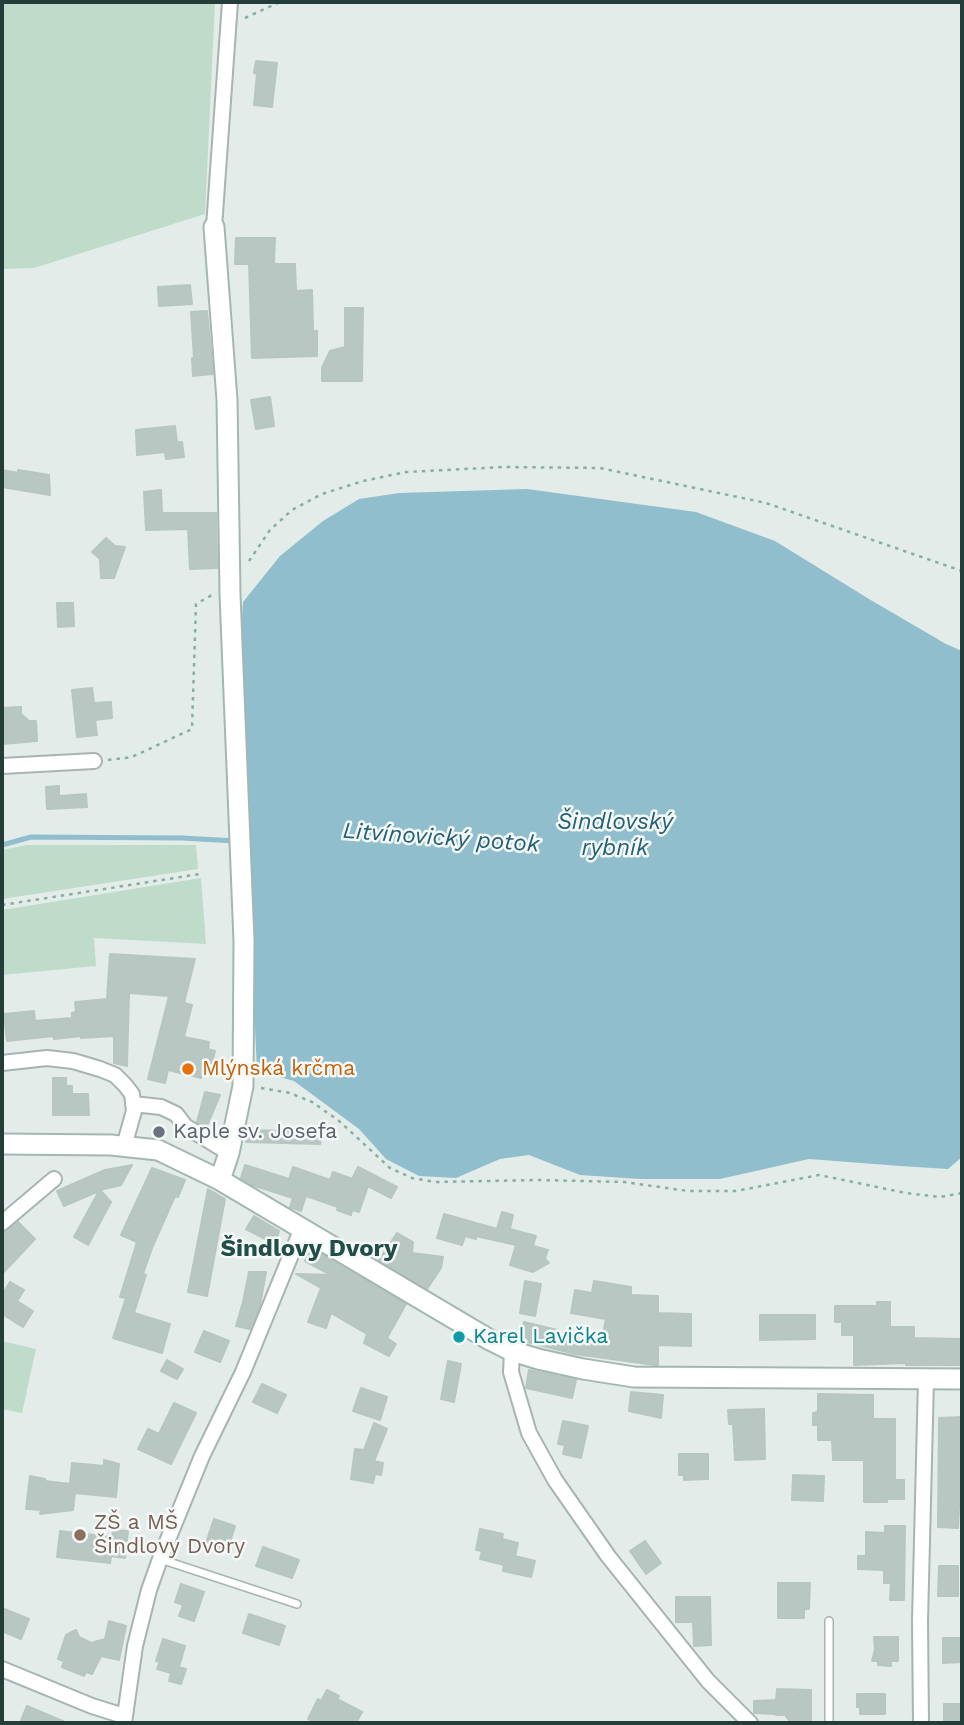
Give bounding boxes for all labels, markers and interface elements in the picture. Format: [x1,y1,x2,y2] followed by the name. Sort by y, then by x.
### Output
[557,808,673,862] water label: Šindlovský rybník
[342,817,540,859] water label: Litvínovický potok
[202,1056,355,1082] place label: Mlýnská krčma
[180,1061,196,1077] marker: Mlýnská krčma
[173,1119,337,1145] place label: Kaple sv. Josefa
[151,1124,167,1140] marker: Kaple sv. Josefa
[221,1235,397,1263] district label: Šindlovy Dvory
[473,1324,608,1350] place label: Karel Lavička
[451,1329,467,1345] marker: Karel Lavička
[94,1510,245,1560] place label: ZŠ a MŠ Šindlovy Dvory
[72,1527,88,1543] marker: ZŠ a MŠ Šindlovy Dvory

